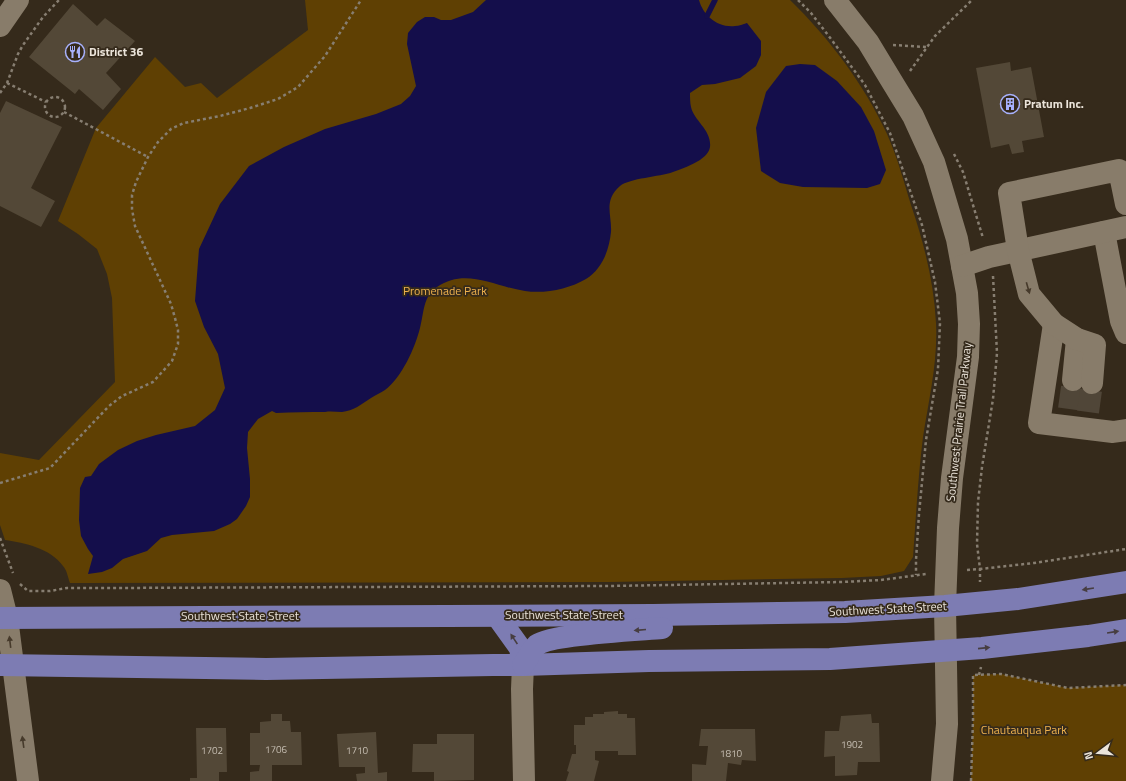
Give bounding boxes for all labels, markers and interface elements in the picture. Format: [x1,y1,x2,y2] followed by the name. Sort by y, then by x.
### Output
[64,41,86,63] restaurant icon: District 36
[89,42,143,61] place label: District 36
[999,93,1021,115] building icon: Pratum Inc.
[1024,94,1084,113] place label: Pratum Inc.
[403,281,487,300] park label: Promenade Park
[1025,282,1031,294] one-way arrow
[941,341,976,503] street label: Southwest Prairie Trail Parkway
[1081,586,1094,592] one-way arrow
[829,596,948,621] street label: Southwest State Street
[505,605,624,624] street label: Southwest State Street
[181,606,300,625] street label: Southwest State Street
[634,627,646,633] one-way arrow
[1107,629,1119,635] one-way arrow
[510,634,518,644] one-way arrow
[7,635,13,648] one-way arrow
[978,644,990,651] one-way arrow
[981,720,1067,739] park label: Chautauqua Park
[1078,733,1118,773] north arrow
[20,736,26,748] one-way arrow
[841,737,863,752] house number: 1902
[265,742,288,757] house number: 1706
[201,743,223,758] house number: 1702
[346,743,369,758] house number: 1710
[720,746,743,761] house number: 1810
[1080,750,1097,762] text: N

